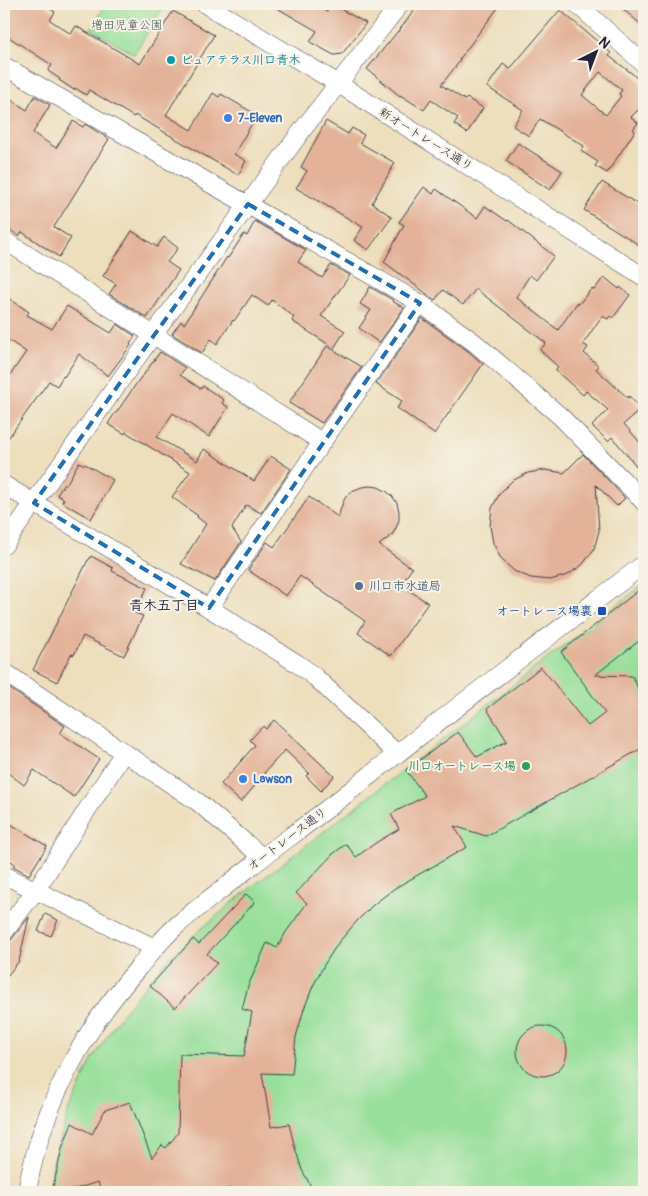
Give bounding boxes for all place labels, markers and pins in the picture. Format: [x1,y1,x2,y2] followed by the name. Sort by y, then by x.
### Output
[181,53,300,68] place label: ピュアテラス川口青木
[165,54,177,66] marker: ピュアテラス川口青木
[238,111,283,126] place label: 7-Eleven
[222,112,234,124] marker: 7-Eleven
[369,579,441,594] place label: 川口市水道局
[353,580,365,592] marker: 川口市水道局
[496,604,592,619] place label: オートレース場裏
[596,605,608,617] marker: オートレース場裏
[408,759,516,774] place label: 川口オートレース場
[520,760,532,772] marker: 川口オートレース場
[253,772,292,787] place label: Lawson
[237,773,249,785] marker: Lawson

